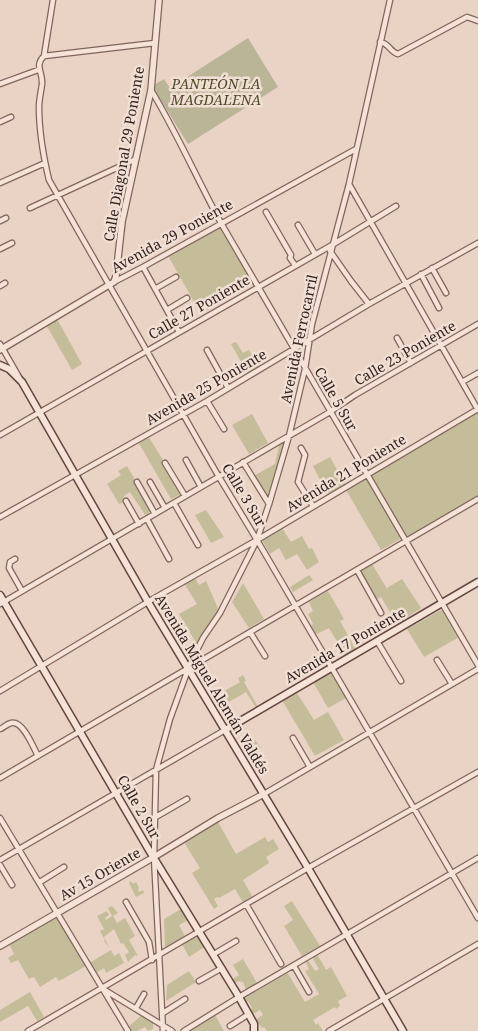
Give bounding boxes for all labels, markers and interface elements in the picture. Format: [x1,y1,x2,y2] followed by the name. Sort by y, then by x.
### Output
[99,65,148,243] street label: Calle Diagonal 29 Poniente
[170,74,261,109] park label: PANTEÓN LA MAGDALENA
[107,194,236,277] street label: Avenida 29 Poniente
[144,270,253,343] street label: Calle 27 Poniente
[276,272,322,405] street label: Avenida Ferrocarril
[350,316,459,389] street label: Calle 23 Poniente
[142,344,270,429] street label: Avenida 25 Poniente
[310,363,363,435] street label: Calle 5 Sur
[282,429,409,516] street label: Avenida 21 Poniente
[218,459,271,530] street label: Calle 3 Sur
[151,590,274,777] street label: Avenida Miguel Alemán Valdés
[281,602,409,687] street label: Avenida 17 Poniente
[113,771,166,843] street label: Calle 2 Sur
[56,843,144,904] street label: Av 15 Oriente

